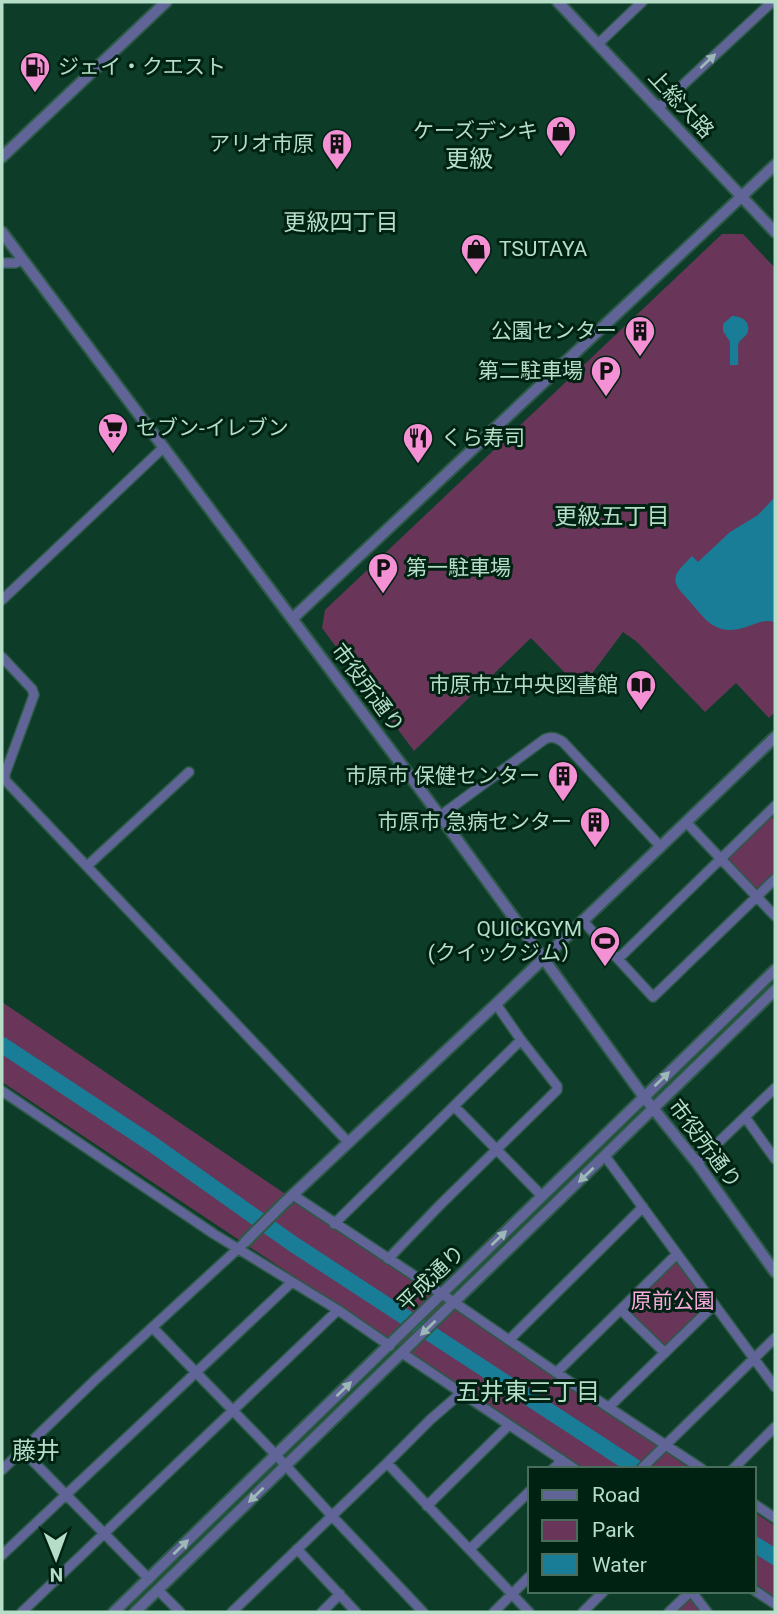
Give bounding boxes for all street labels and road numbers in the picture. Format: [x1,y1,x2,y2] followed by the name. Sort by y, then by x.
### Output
[644,65,718,143] street label: 上総大路
[327,639,409,737] street label: 市役所通り
[664,1095,746,1193] street label: 市役所通り
[392,1240,470,1316] street label: 平成通り

